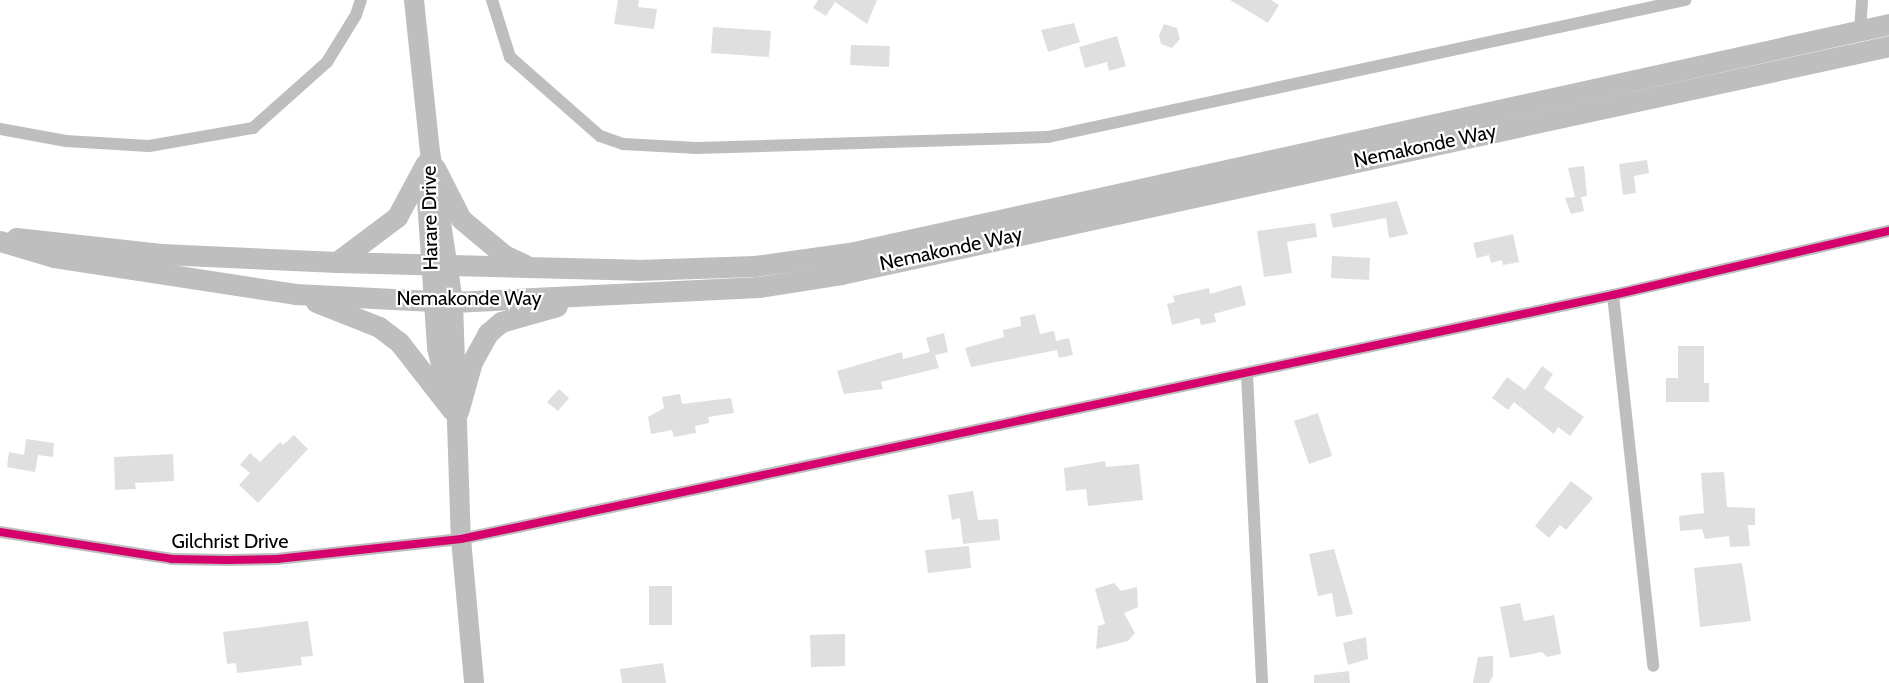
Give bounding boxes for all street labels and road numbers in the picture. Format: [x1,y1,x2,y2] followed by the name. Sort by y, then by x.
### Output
[1352,119,1498,173] street label: Nemakonde Way
[417,165,443,271] street label: Harare Drive
[878,222,1024,276] street label: Nemakonde Way
[396,286,542,310] street label: Nemakonde Way
[171,529,289,553] street label: Gilchrist Drive

